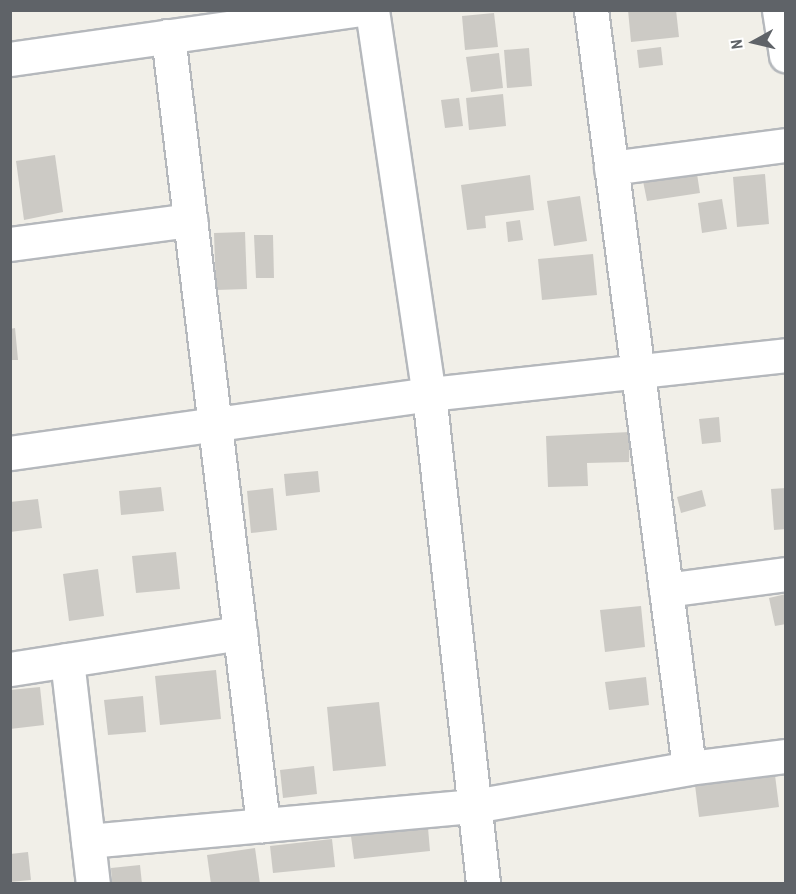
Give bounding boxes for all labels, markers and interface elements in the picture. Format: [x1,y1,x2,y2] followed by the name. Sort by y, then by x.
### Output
[724,12,784,72] north arrow
[725,38,748,51] text: N

